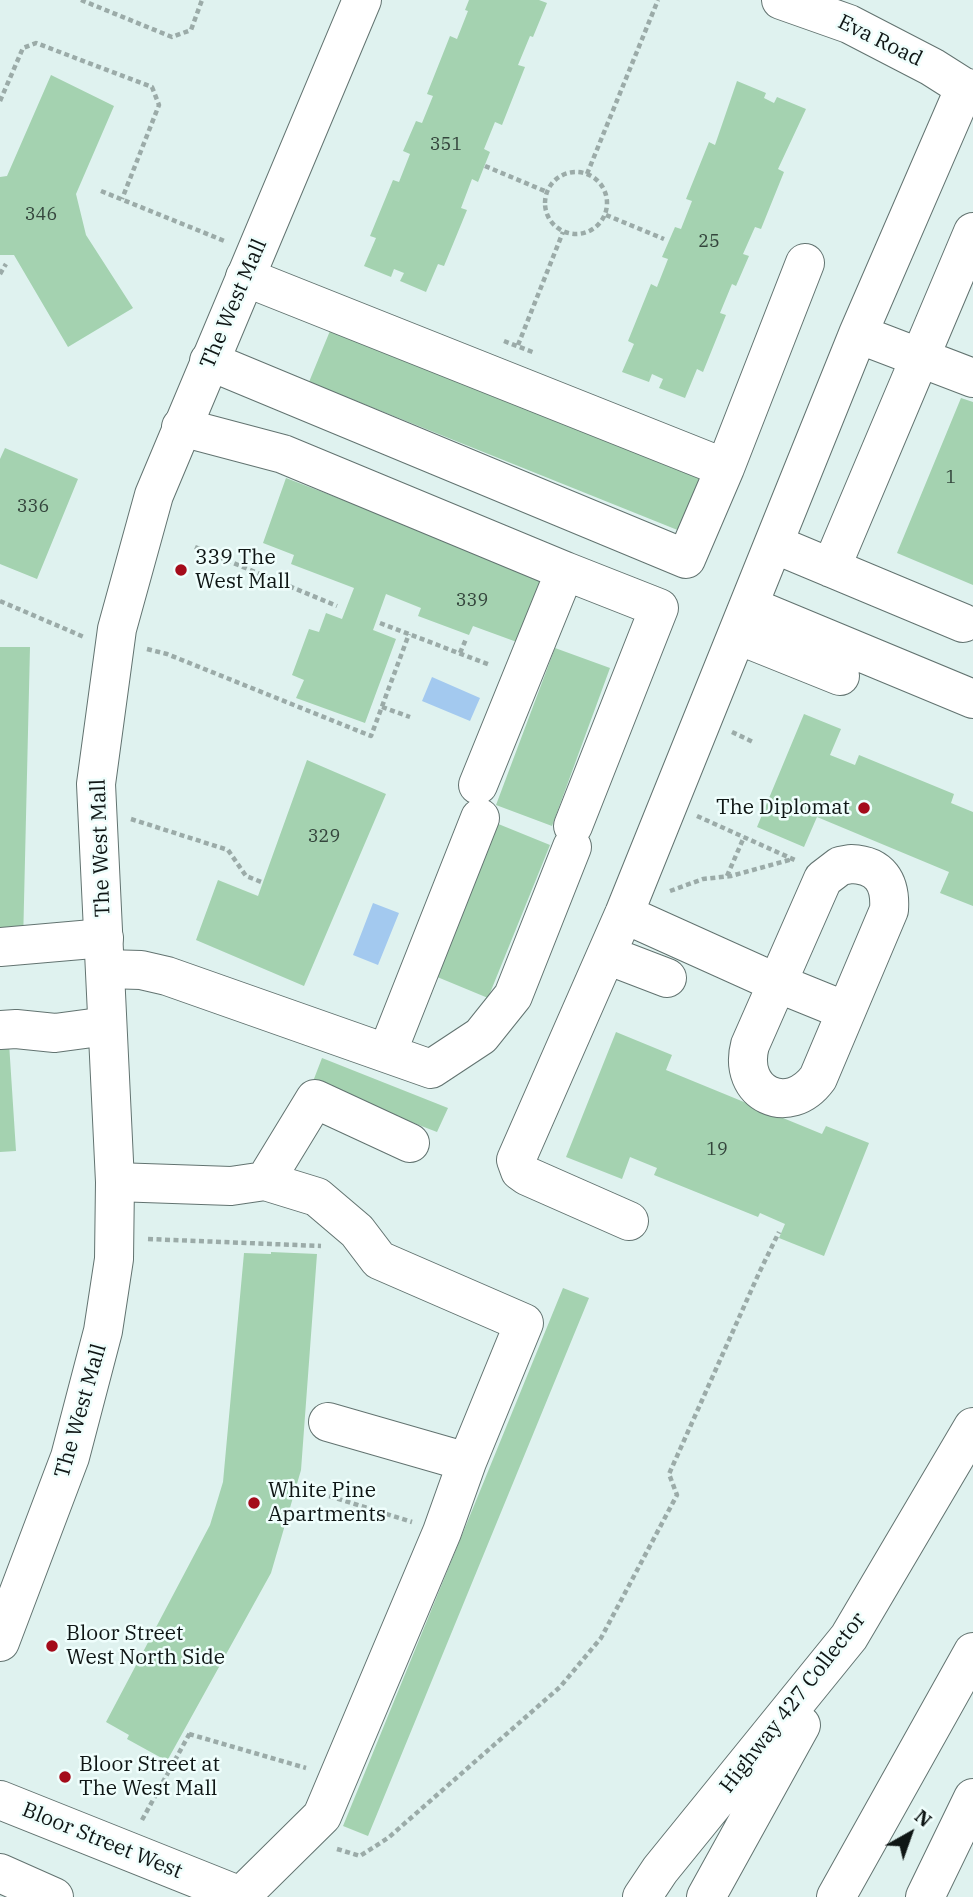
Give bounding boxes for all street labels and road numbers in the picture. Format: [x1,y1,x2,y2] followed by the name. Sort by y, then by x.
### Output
[834,10,926,72] street label: Eva Road
[195,235,273,373] street label: The West Mall
[86,778,116,918] street label: The West Mall
[50,1341,112,1481] street label: The West Mall
[715,1608,871,1798] street label: Highway 427 Collector
[18,1797,186,1885] street label: Bloor Street West

